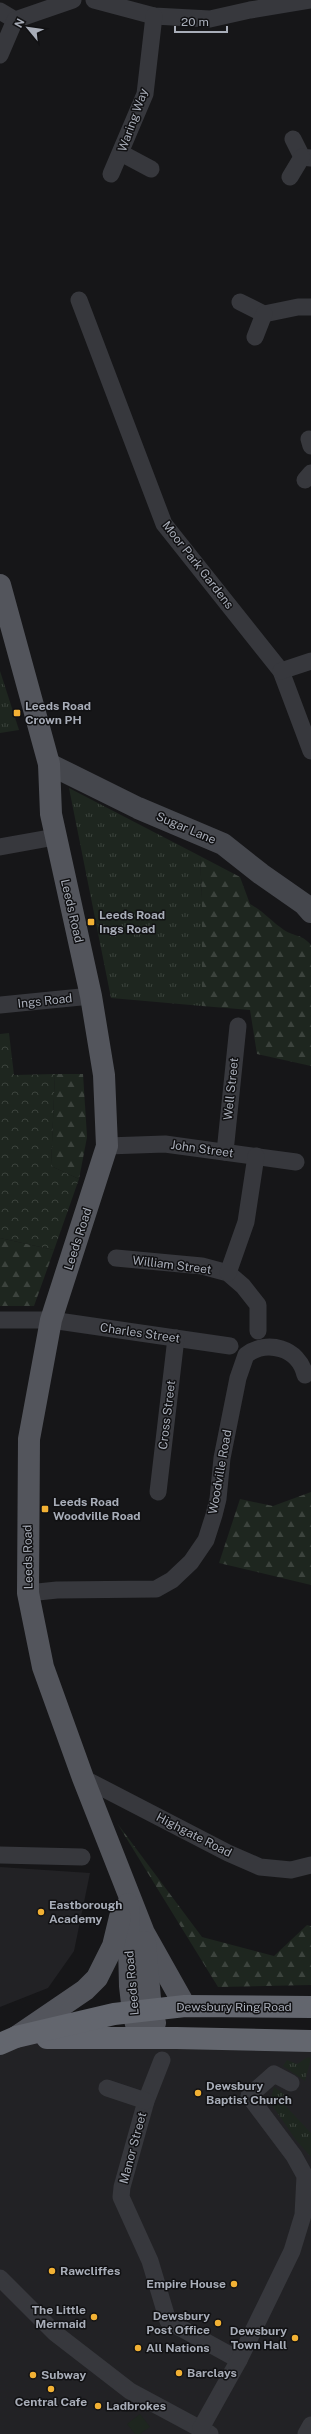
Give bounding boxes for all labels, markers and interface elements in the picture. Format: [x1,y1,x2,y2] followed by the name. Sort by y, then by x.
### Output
[8,8,48,48] north arrow
[175,8,227,34] scale bar
[181,15,209,29] text: 20 m
[12,16,27,30] text: N
[115,86,151,153] street label: Waring Way
[159,518,237,612] street label: Moor Park Gardens
[25,699,91,727] place label: Leeds Road Crown PH
[12,708,22,718] marker: Leeds Road Crown PH
[154,809,218,847] street label: Sugar Lane
[58,878,86,944] street label: Leeds Road
[99,908,165,936] place label: Leeds Road Ings Road
[86,917,96,927] marker: Leeds Road Ings Road
[17,991,73,1011] street label: Ings Road
[221,1057,241,1121] street label: Well Street
[170,1138,235,1160] street label: John Street
[61,1206,95,1272] street label: Leeds Road
[132,1253,213,1277] street label: William Street
[99,1320,181,1346] street label: Charles Street
[156,1379,178,1450] street label: Cross Street
[206,1429,234,1515] street label: Woodville Road
[53,1495,141,1523] place label: Leeds Road Woodville Road
[40,1504,50,1514] marker: Leeds Road Woodville Road
[20,1524,36,1590] street label: Leeds Road
[154,1810,234,1860] street label: Highgate Road
[49,1898,122,1926] place label: Eastborough Academy
[36,1907,46,1917] marker: Eastborough Academy
[122,1950,142,2016] street label: Leeds Road
[176,2000,292,2014] street label: Dewsbury Ring Road
[206,2079,292,2107] place label: Dewsbury Baptist Church
[193,2088,203,2098] marker: Dewsbury Baptist Church
[117,2110,149,2185] street label: Manor Street
[60,2264,120,2278] place label: Rawcliffes
[47,2266,57,2276] marker: Rawcliffes
[146,2277,226,2291] place label: Empire House
[229,2279,239,2289] marker: Empire House
[32,2303,86,2331] place label: The Little Mermaid
[146,2309,210,2337] place label: Dewsbury Post Office
[89,2312,99,2322] marker: The Little Mermaid
[213,2318,223,2328] marker: Dewsbury Post Office
[230,2324,287,2352] place label: Dewsbury Town Hall
[290,2333,300,2343] marker: Dewsbury Town Hall
[146,2341,210,2355] place label: All Nations
[133,2343,143,2353] marker: All Nations
[187,2366,237,2380] place label: Barclays
[41,2368,86,2382] place label: Subway
[174,2368,184,2378] marker: Barclays
[28,2370,38,2380] marker: Subway
[46,2384,56,2394] marker: Central Cafe
[15,2395,87,2409] place label: Central Cafe
[106,2399,166,2413] place label: Ladbrokes
[93,2401,103,2411] marker: Ladbrokes

